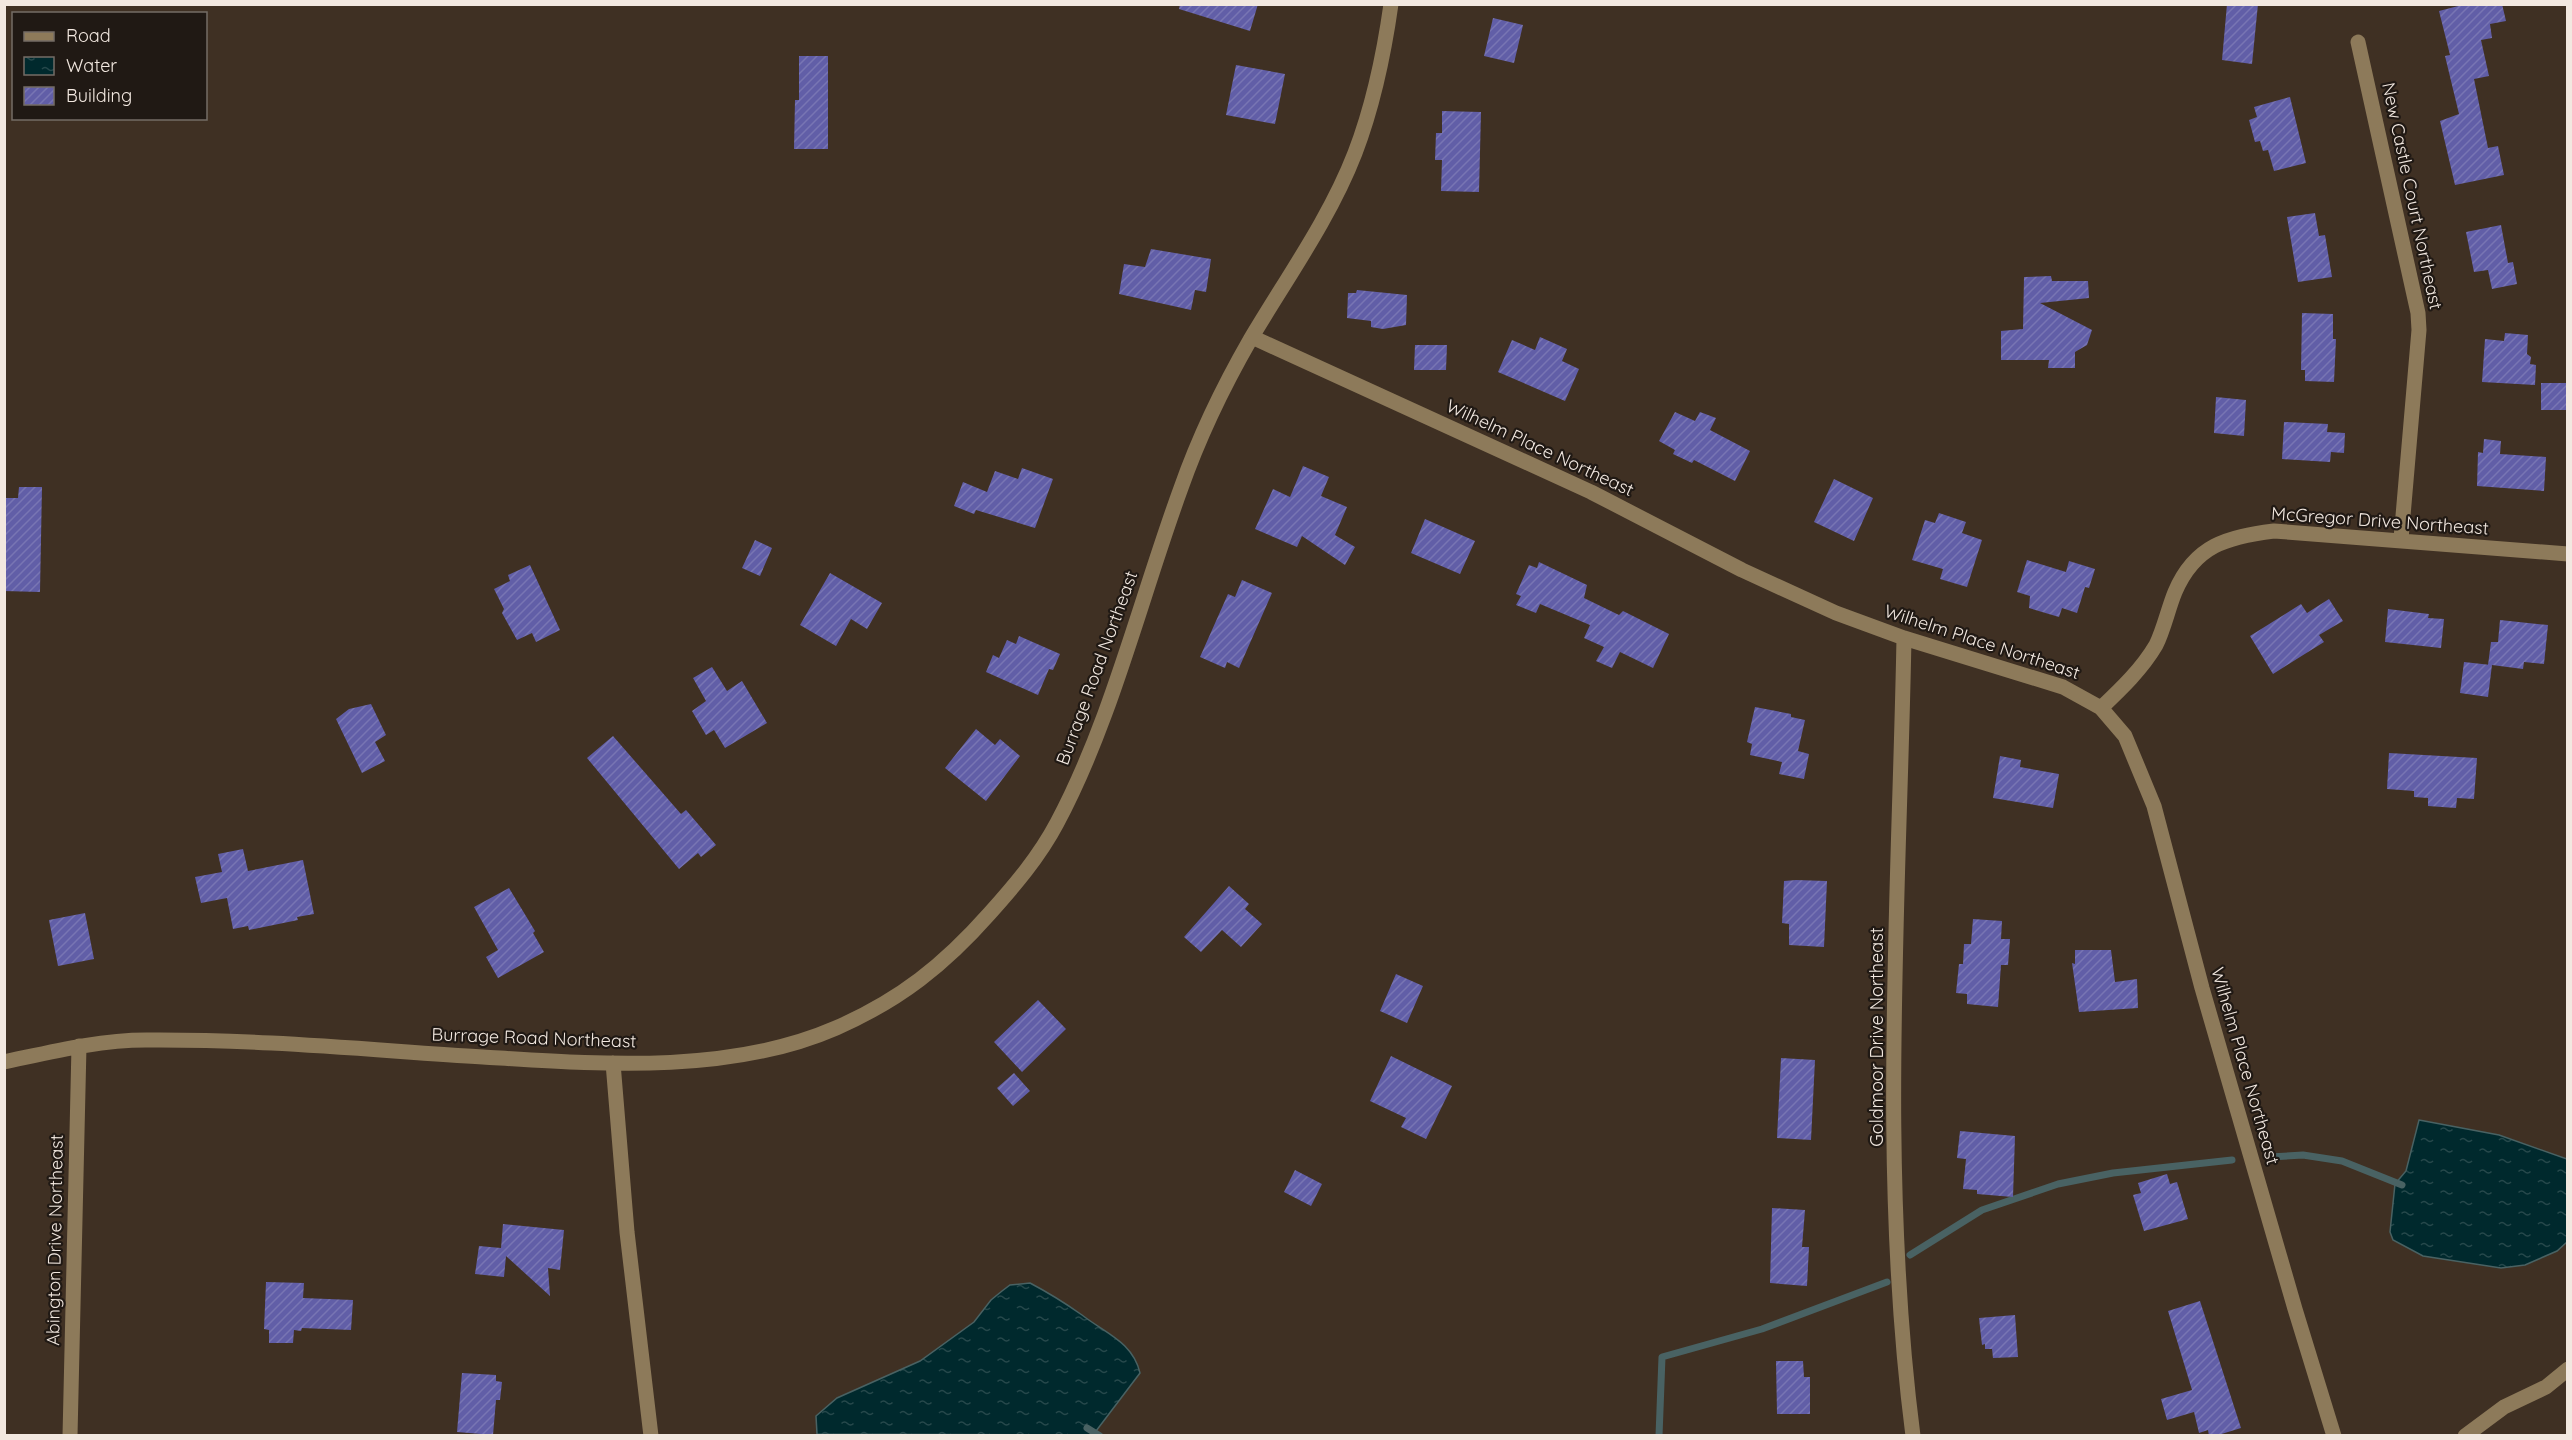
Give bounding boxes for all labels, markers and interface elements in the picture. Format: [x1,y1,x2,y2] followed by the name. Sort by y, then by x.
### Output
[12,12,207,120] legend
[66,24,111,47] text: Road
[66,54,117,77] text: Water
[2377,80,2448,312] street label: New Castle Court Northeast
[66,84,132,107] text: Building
[1443,394,1638,501] street label: Wilhelm Place Northeast
[2270,501,2490,540] street label: McGregor Drive Northeast
[1051,568,1142,768] street label: Burrage Road Northeast
[1881,599,2083,684] street label: Wilhelm Place Northeast
[1865,927,1888,1147] street label: Goldmoor Drive Northeast
[2206,964,2285,1167] street label: Wilhelm Place Northeast
[431,1022,637,1053] street label: Burrage Road Northeast
[41,1134,68,1346] street label: Abington Drive Northeast

